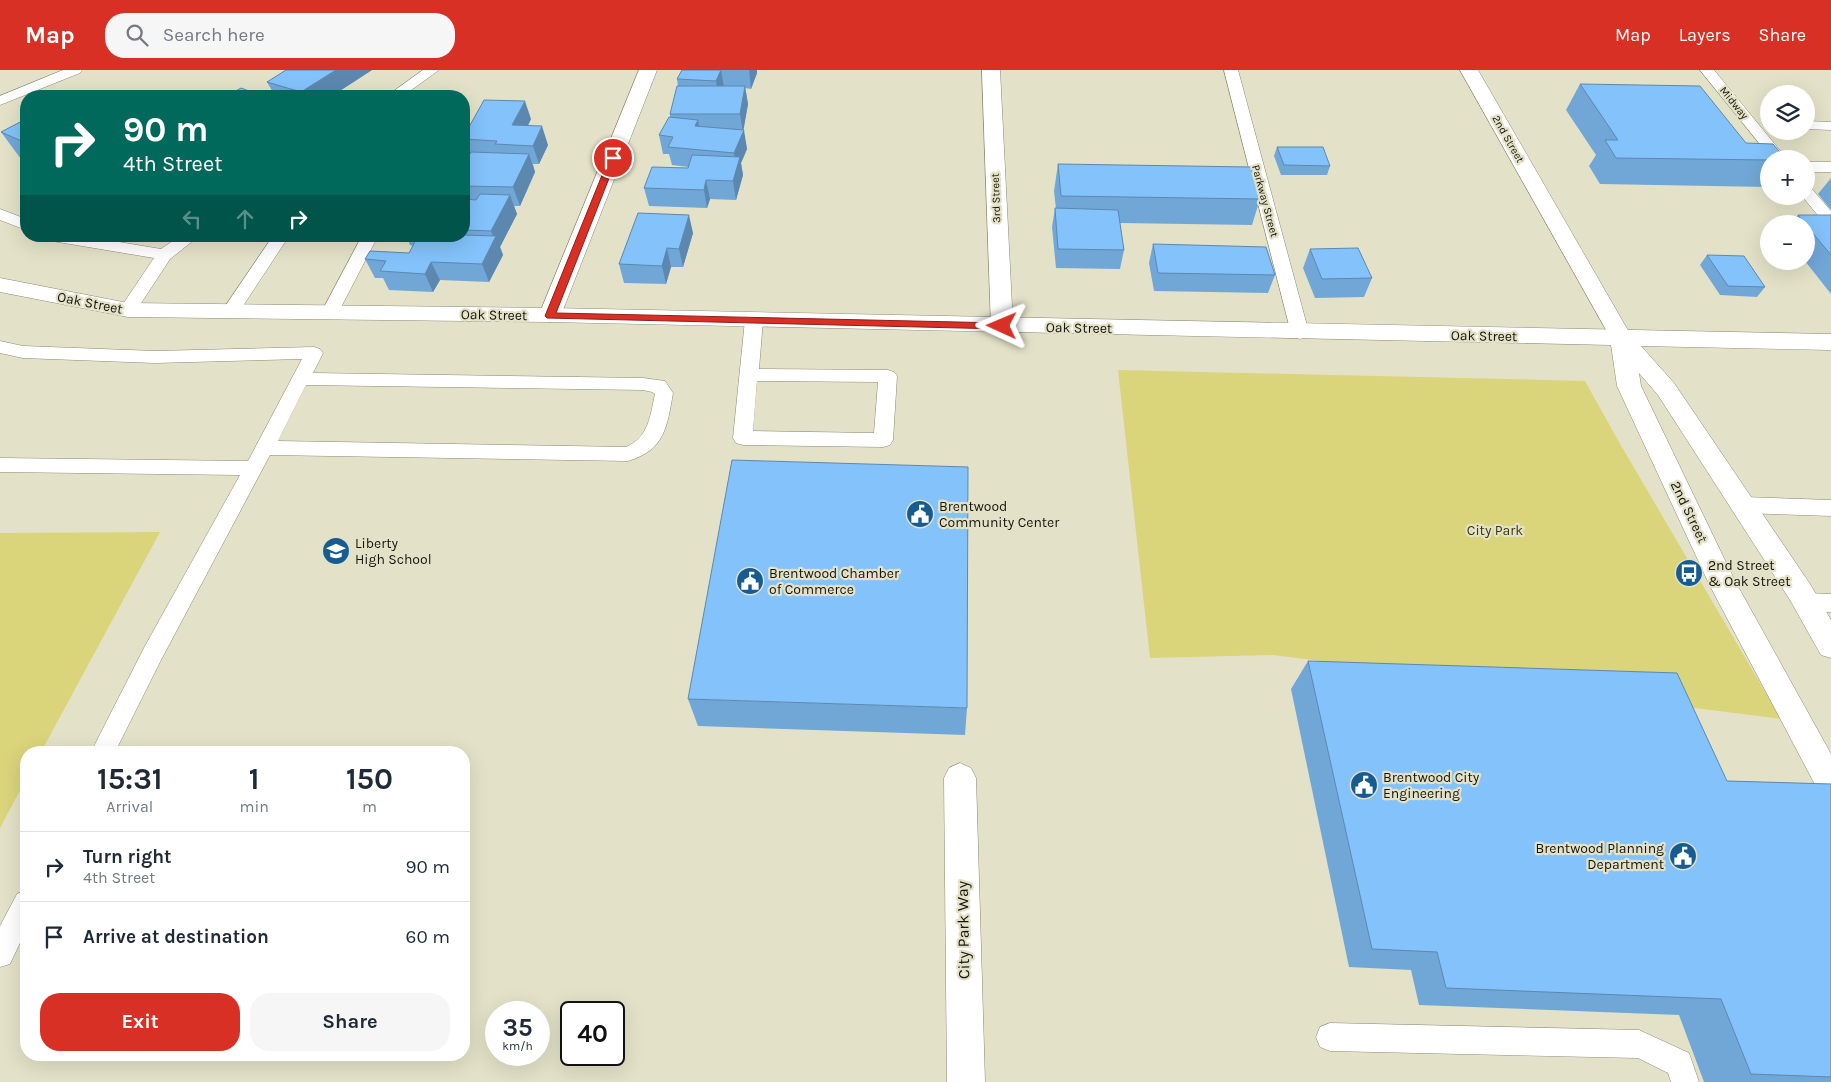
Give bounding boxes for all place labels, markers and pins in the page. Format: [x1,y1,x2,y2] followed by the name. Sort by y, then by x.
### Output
[592,137,634,179] pin
[939,498,1060,531] place label: Brentwood Community Center
[905,499,935,529] public building icon: Brentwood Community Center
[355,535,432,568] place label: Liberty High School
[321,536,351,566] school or university icon: Liberty High School
[1708,557,1791,590] place label: 2nd Street & Oak Street
[1674,558,1704,588] bus stop icon: 2nd Street & Oak Street
[769,565,900,598] place label: Brentwood Chamber of Commerce
[735,566,765,596] public building icon: Brentwood Chamber of Commerce
[1383,769,1480,802] place label: Brentwood City Engineering
[1349,770,1379,800] public building icon: Brentwood City Engineering
[1535,840,1664,873] place label: Brentwood Planning Department
[1668,841,1698,871] public building icon: Brentwood Planning Department

